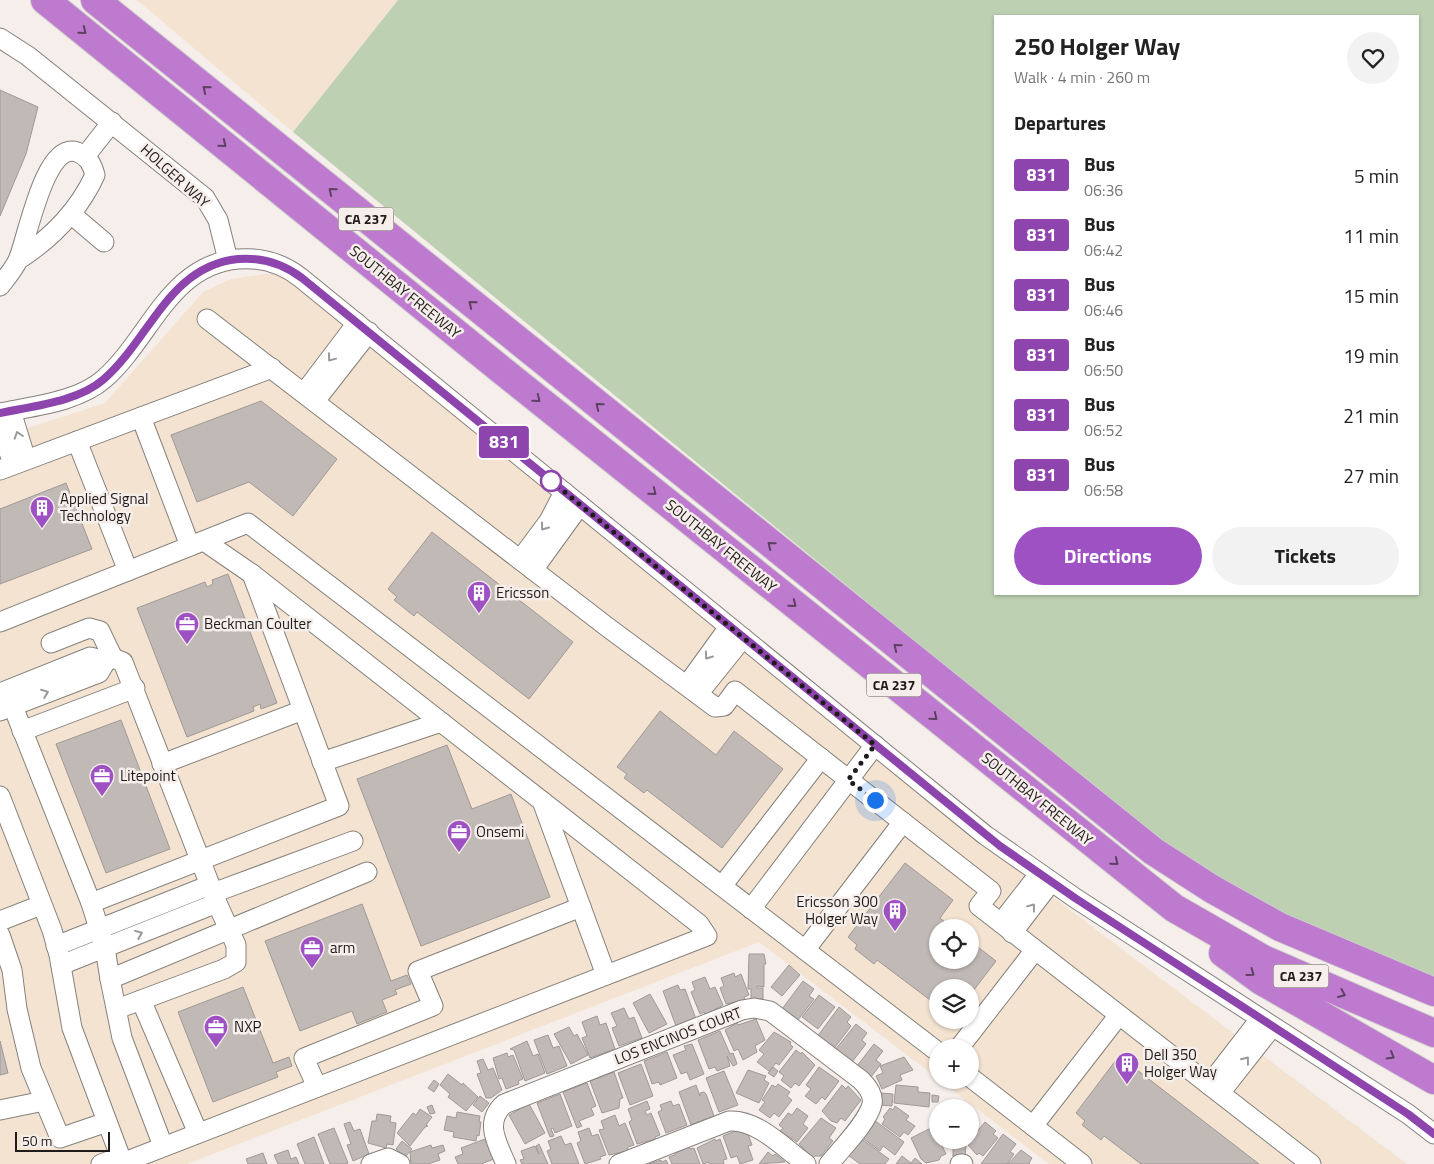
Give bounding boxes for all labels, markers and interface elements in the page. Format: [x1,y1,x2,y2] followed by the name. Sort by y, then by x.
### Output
[77,25,86,33] one-way arrow
[1014,28,1180,64] text: 250 Holger Way
[1347,32,1399,84] button: heart
[1014,65,1150,89] text: Walk · 4 min · 260 m
[203,87,212,95] one-way arrow
[1014,108,1106,137] text: Departures
[136,138,215,213] street label: HOLGER WAY
[217,139,226,147] one-way arrow
[1084,149,1115,178] text: Bus
[1026,161,1057,188] text: 831
[1354,161,1399,190] text: 5 min
[1084,178,1123,202] text: 06:36
[329,189,338,197] one-way arrow
[338,208,394,230] road number: CA 237
[1084,209,1115,238] text: Bus
[1026,221,1057,248] text: 831
[1343,221,1399,250] text: 11 min
[1084,238,1123,262] text: 06:42
[345,239,466,344] street label: SOUTHBAY FREEWAY
[1084,269,1115,298] text: Bus
[1026,281,1057,308] text: 831
[1343,281,1399,310] text: 15 min
[1084,298,1123,322] text: 06:46
[469,302,478,310] one-way arrow
[1084,329,1115,358] text: Bus
[1026,341,1057,368] text: 831
[1343,341,1399,370] text: 19 min
[328,352,336,361] one-way arrow
[1084,358,1123,382] text: 06:50
[1084,389,1115,418] text: Bus
[531,393,540,401] one-way arrow
[1026,401,1057,428] text: 831
[1343,401,1399,430] text: 21 min
[596,404,605,412] one-way arrow
[1084,418,1123,442] text: 06:52
[475,426,533,458] line badge: 831
[489,428,519,455] text: 831
[14,431,24,439] one-way arrow
[1084,449,1115,478] text: Bus
[1026,461,1057,488] text: 831
[1343,461,1399,490] text: 27 min
[540,470,562,492] unlabelled marker
[1084,478,1123,502] text: 06:58
[647,486,656,494] one-way arrow
[60,487,148,527] place label: Applied Signal Technology
[661,493,782,598] street label: SOUTHBAY FREEWAY
[29,495,55,529] building icon: Applied Signal Technology
[541,522,551,531] one-way arrow
[1014,527,1202,585] button: Directions
[1212,527,1399,585] button: Tickets
[768,542,777,550] one-way arrow
[466,580,492,614] building icon: Ericsson
[496,581,549,604] place label: Ericsson
[788,599,797,608] one-way arrow
[174,611,200,645] office icon: Beckman Coulter
[204,612,311,635] place label: Beckman Coulter
[894,643,903,652] one-way arrow
[705,650,714,660] one-way arrow
[866,674,922,696] road number: CA 237
[41,689,49,699] one-way arrow
[928,711,937,719] one-way arrow
[977,746,1098,851] street label: SOUTHBAY FREEWAY
[89,763,115,797] office icon: Litepoint
[120,764,176,787] place label: Litepoint
[863,788,888,813] your location
[446,819,472,853] office icon: Onsemi
[476,820,524,843] place label: Onsemi
[1110,856,1119,865] one-way arrow
[796,890,878,930] place label: Ericsson 300 Holger Way
[882,898,908,932] building icon: Ericsson 300 Holger Way
[1026,904,1034,913] one-way arrow
[929,919,979,1149] map controls
[929,919,979,969] button: locate
[134,930,143,940] one-way arrow
[299,935,325,969] office icon: arm
[330,936,355,959] place label: arm
[1274,964,1328,988] road number: CA 237
[1245,967,1255,976] one-way arrow
[929,979,979,1029] button: layers
[1337,987,1346,998] one-way arrow
[611,1001,745,1070] street label: LOS ENCINOS COURT
[203,1014,229,1048] office icon: NXP
[234,1015,262,1038] place label: NXP
[929,1039,979,1089] button: +
[1144,1043,1217,1083] place label: Dell 350 Holger Way
[1385,1050,1394,1060] one-way arrow
[1114,1051,1140,1085] building icon: Dell 350 Holger Way
[1240,1057,1248,1066] one-way arrow
[929,1099,979,1149] button: −
[15,1129,110,1152] scale bar
[22,1130,52,1151] text: 50 m

